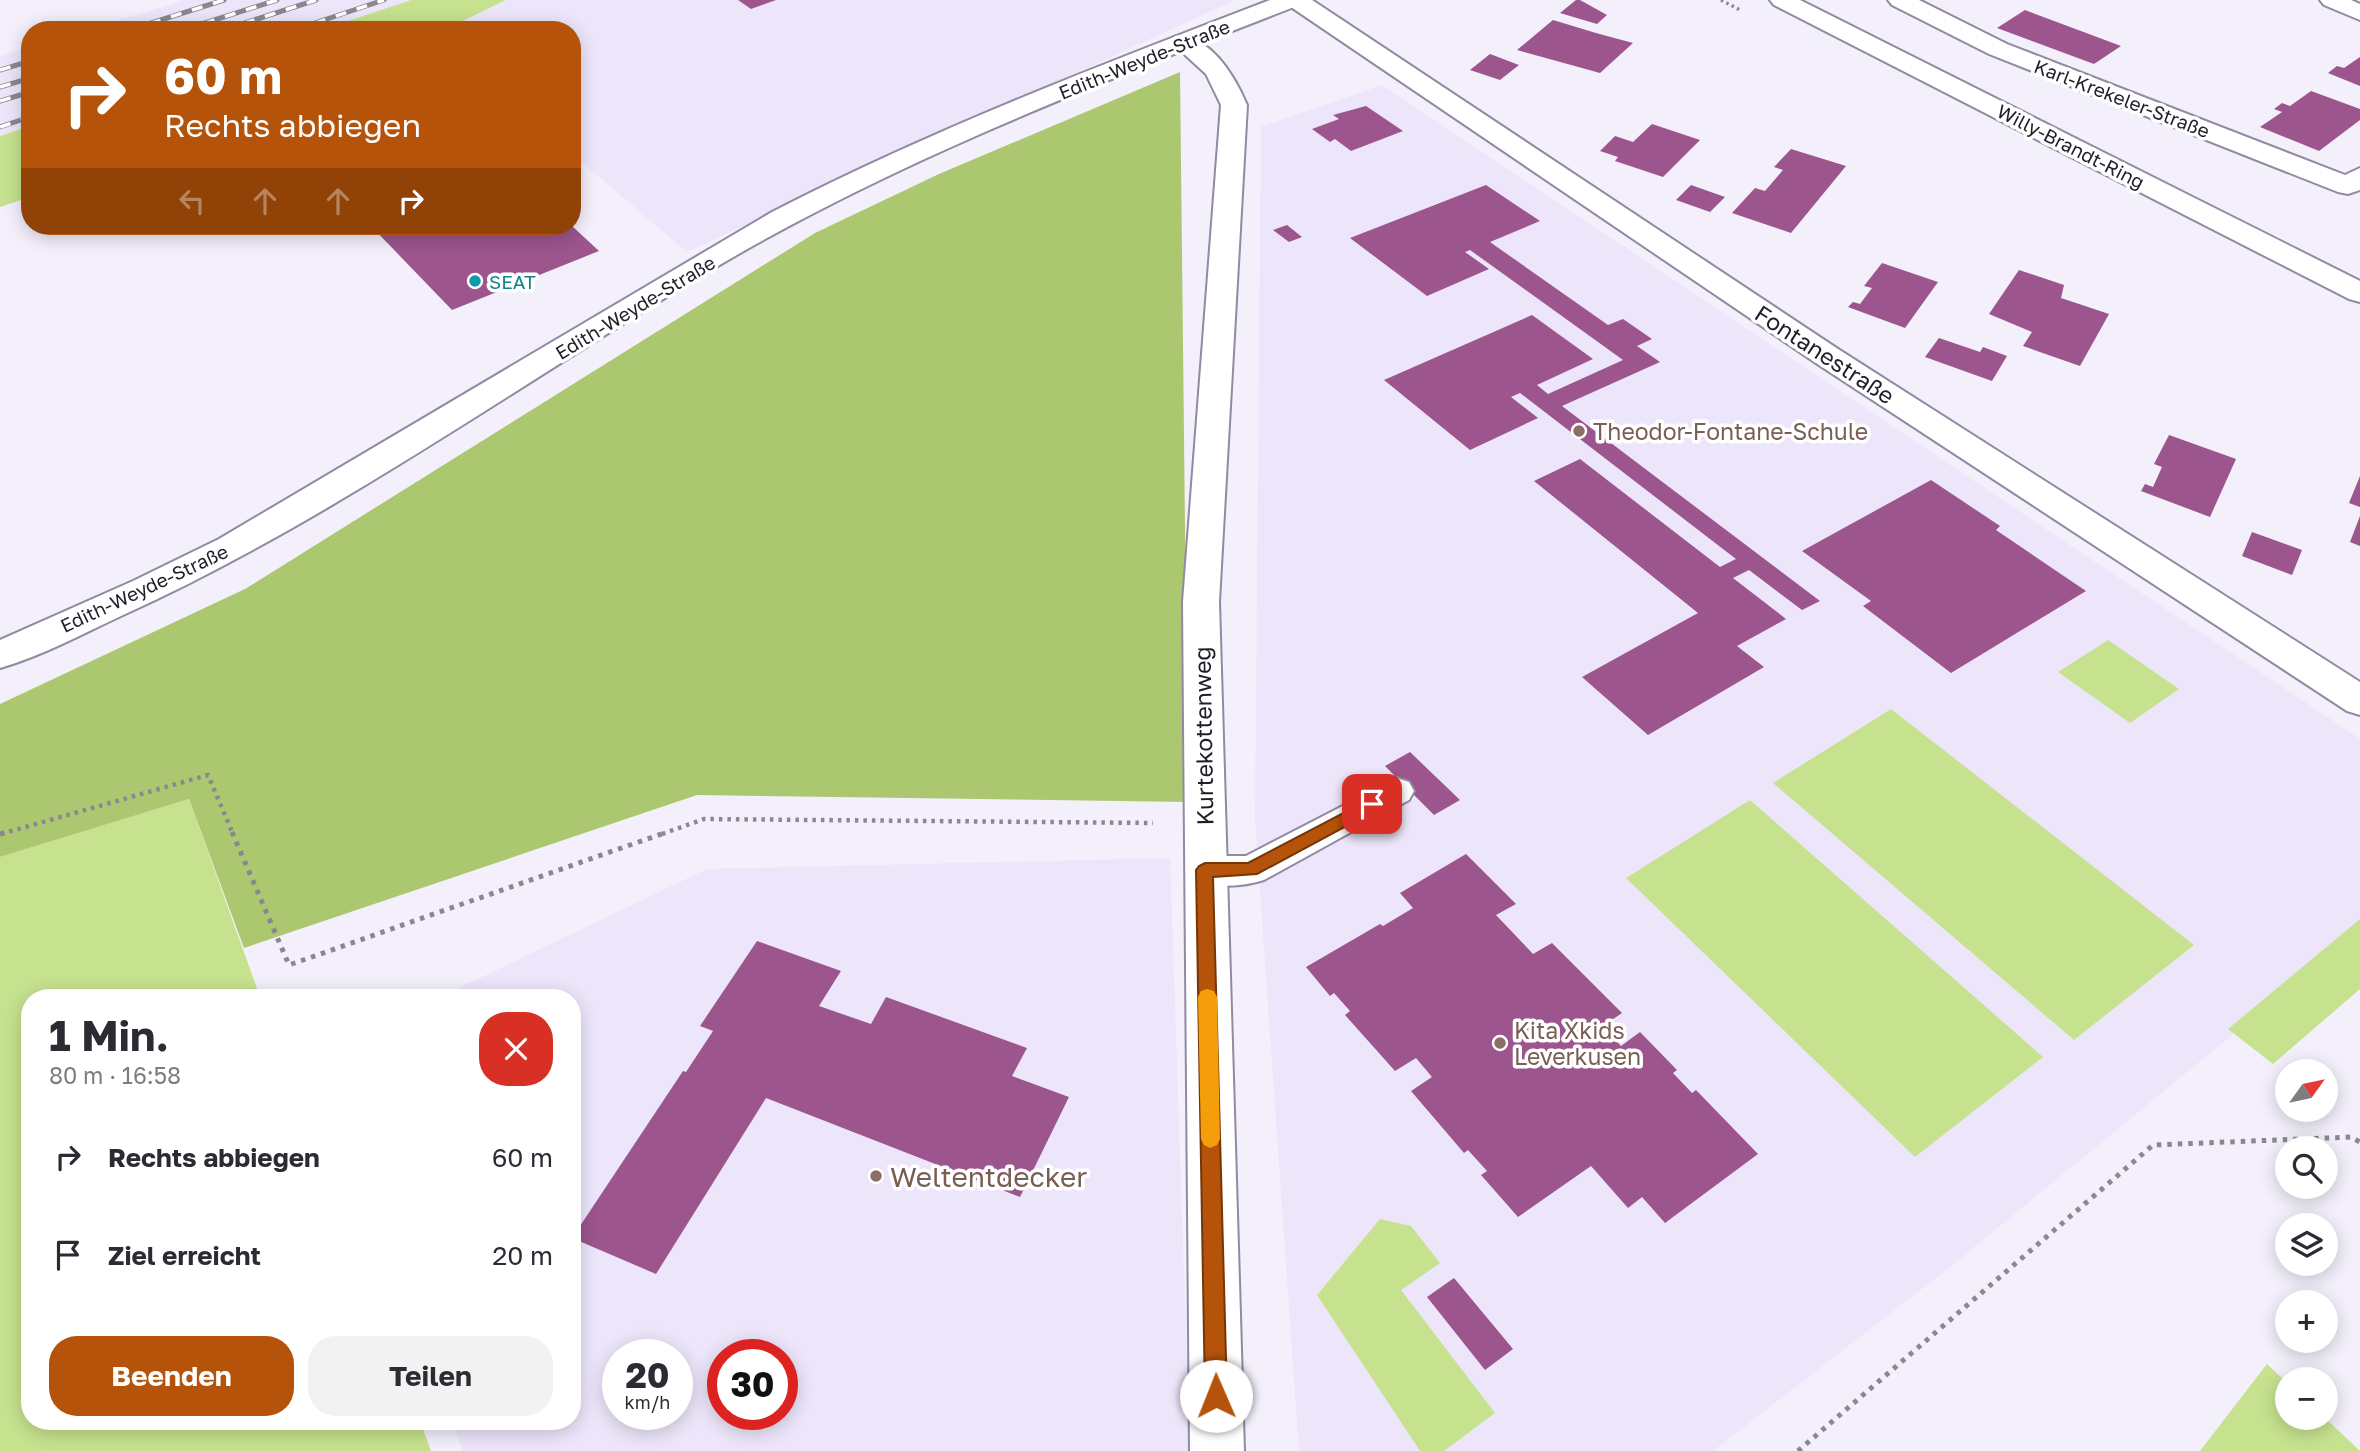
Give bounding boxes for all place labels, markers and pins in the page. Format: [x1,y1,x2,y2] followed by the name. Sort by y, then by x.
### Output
[489,270,536,293] place label: SEAT
[467,273,483,289] marker: SEAT
[1593,417,1868,445] place label: Theodor-Fontane-Schule
[1571,423,1587,439] marker: Theodor-Fontane-Schule
[1342,774,1402,834] pin
[1514,1016,1641,1070] place label: Kita Xkids Leverkusen
[1492,1035,1508,1051] marker: Kita Xkids Leverkusen
[890,1160,1087,1193] place label: Weltentdecker
[868,1168,884,1184] marker: Weltentdecker

